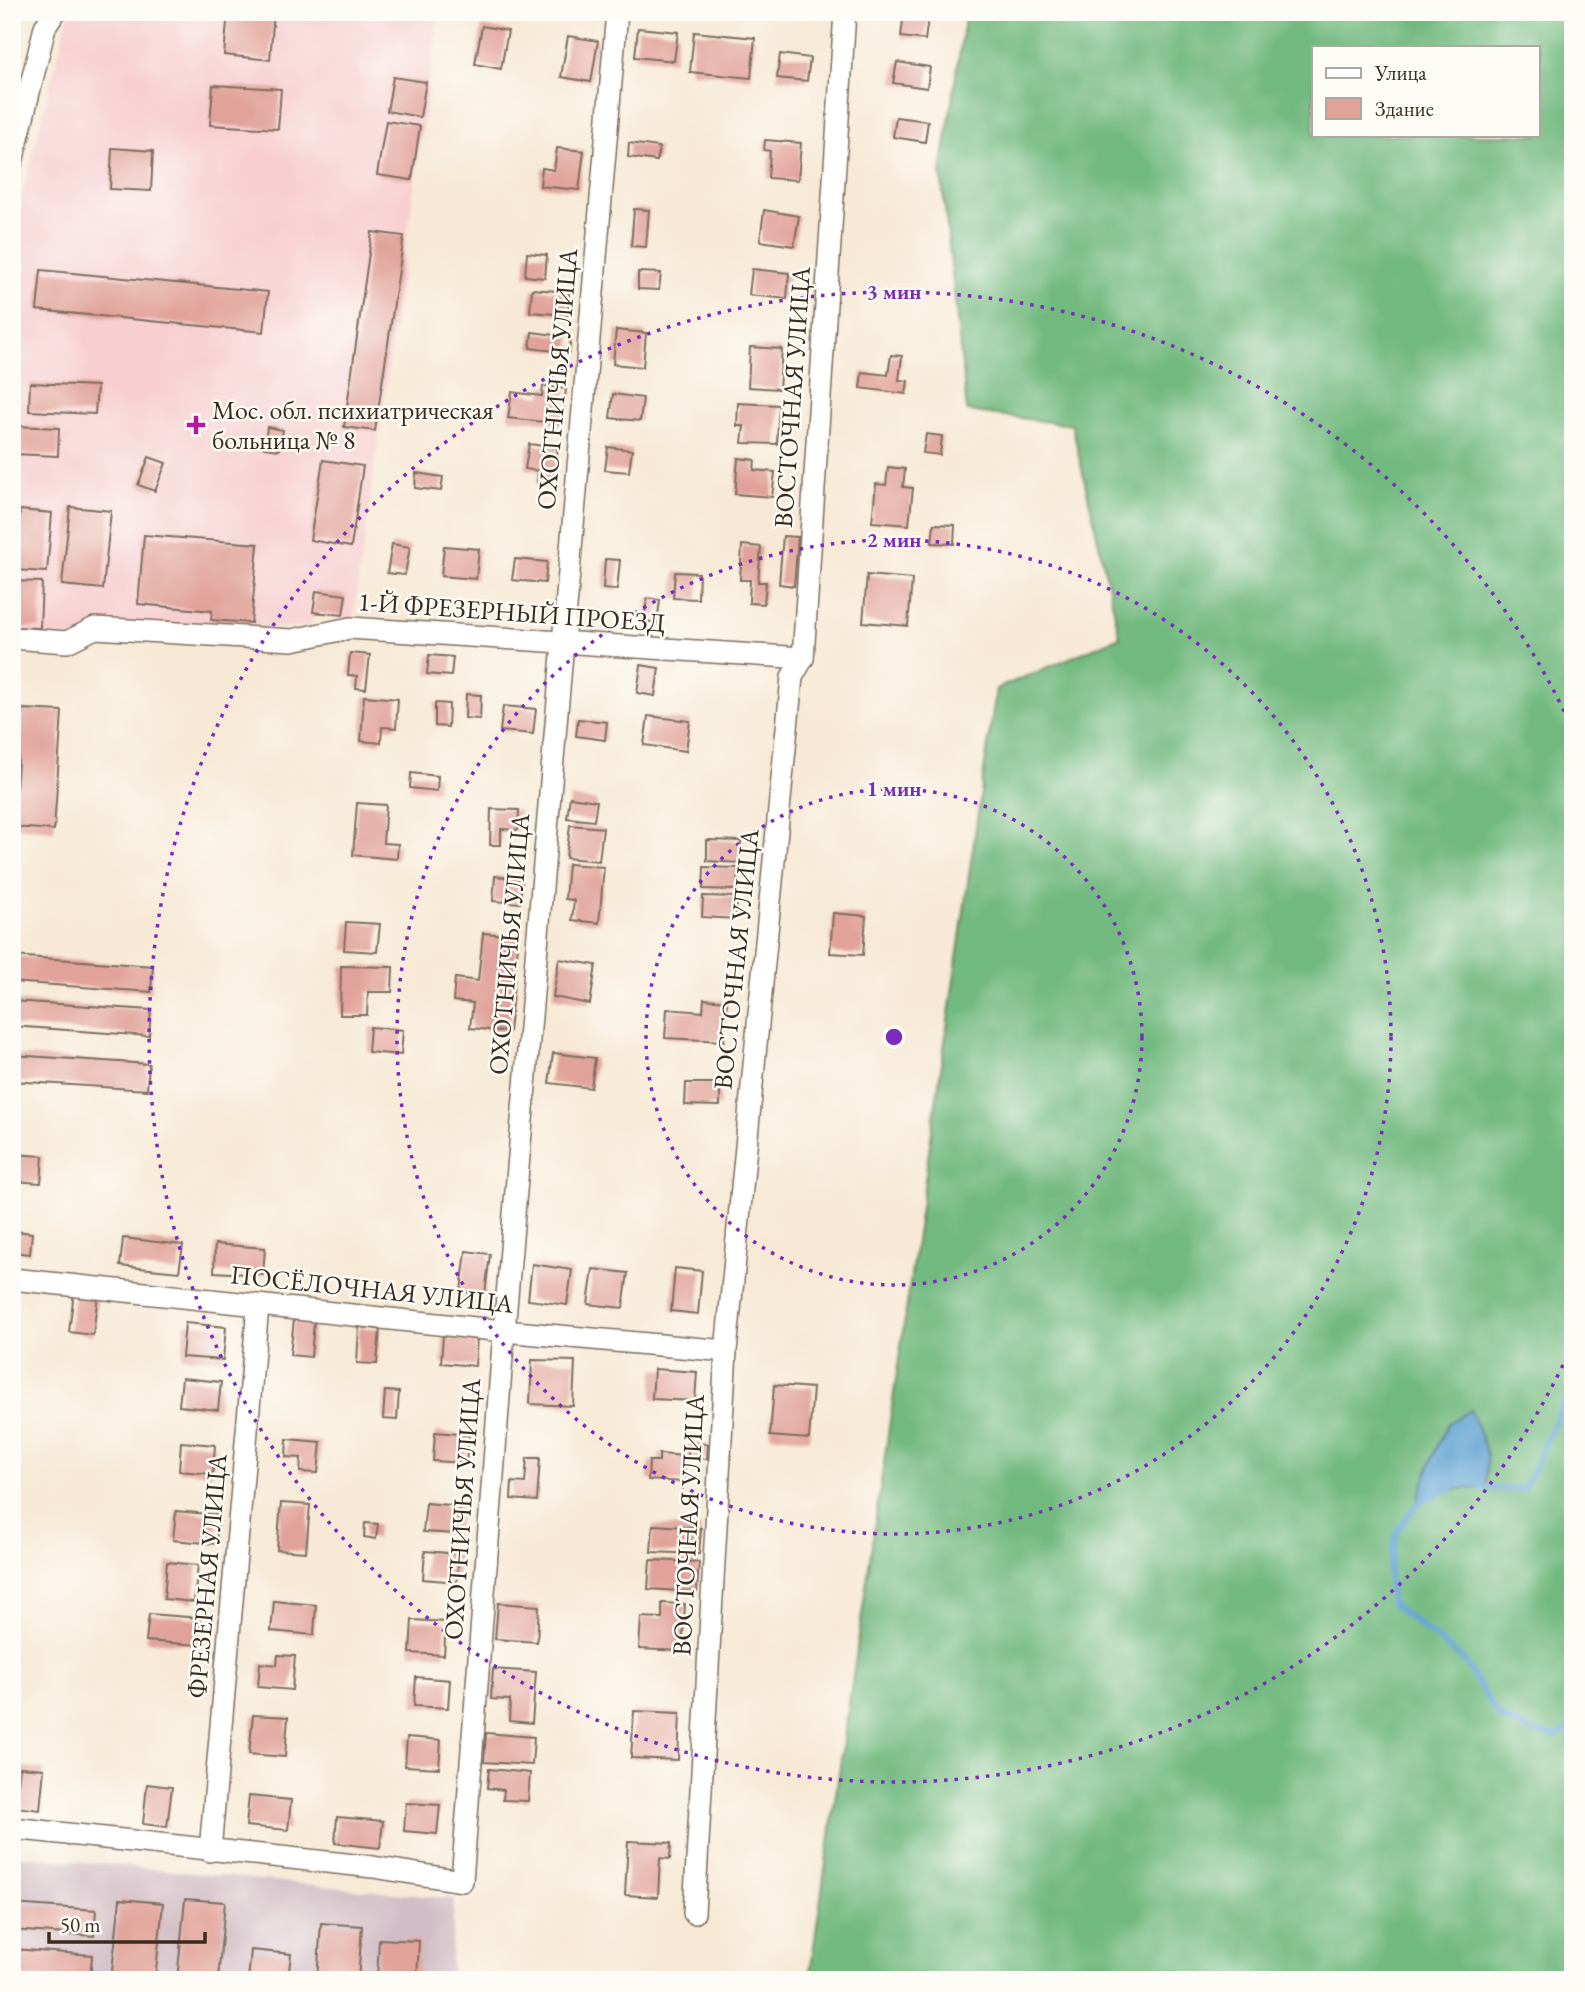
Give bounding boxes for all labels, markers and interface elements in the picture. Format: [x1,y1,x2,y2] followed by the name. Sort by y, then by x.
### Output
[1312,46,1540,136] legend
[1374,59,1427,86] text: Улица
[1375,95,1434,122] text: Здание
[529,246,585,511] street label: ОХОТНИЧЬЯ УЛИЦА
[766,264,818,529] street label: ВОСТОЧНАЯ УЛИЦА
[867,278,921,305] text: 3 мин
[212,393,494,457] place label: Мос. обл. психиатрическая больница № 8
[186,415,206,435] marker: Мос. обл. психиатрическая больница № 8
[867,526,921,553] text: 2 мин
[357,584,667,640] street label: 1-Й ФРЕЗЕРНЫЙ ПРОЕЗД
[867,775,921,802] text: 1 мин
[481,811,537,1076] street label: ОХОТНИЧЬЯ УЛИЦА
[705,826,767,1091] street label: ВОСТОЧНАЯ УЛИЦА
[882,1025,906,1049] centre of rings
[229,1257,516,1321] street label: ПОСЁЛОЧНАЯ УЛИЦА
[436,1376,488,1641] street label: ОХОТНИЧЬЯ УЛИЦА
[664,1392,712,1657] street label: ВОСТОЧНАЯ УЛИЦА
[179,1451,235,1700] street label: ФРЕЗЕРНАЯ УЛИЦА
[49,1901,205,1945] scale bar
[60,1911,101,1938] text: 50 m

